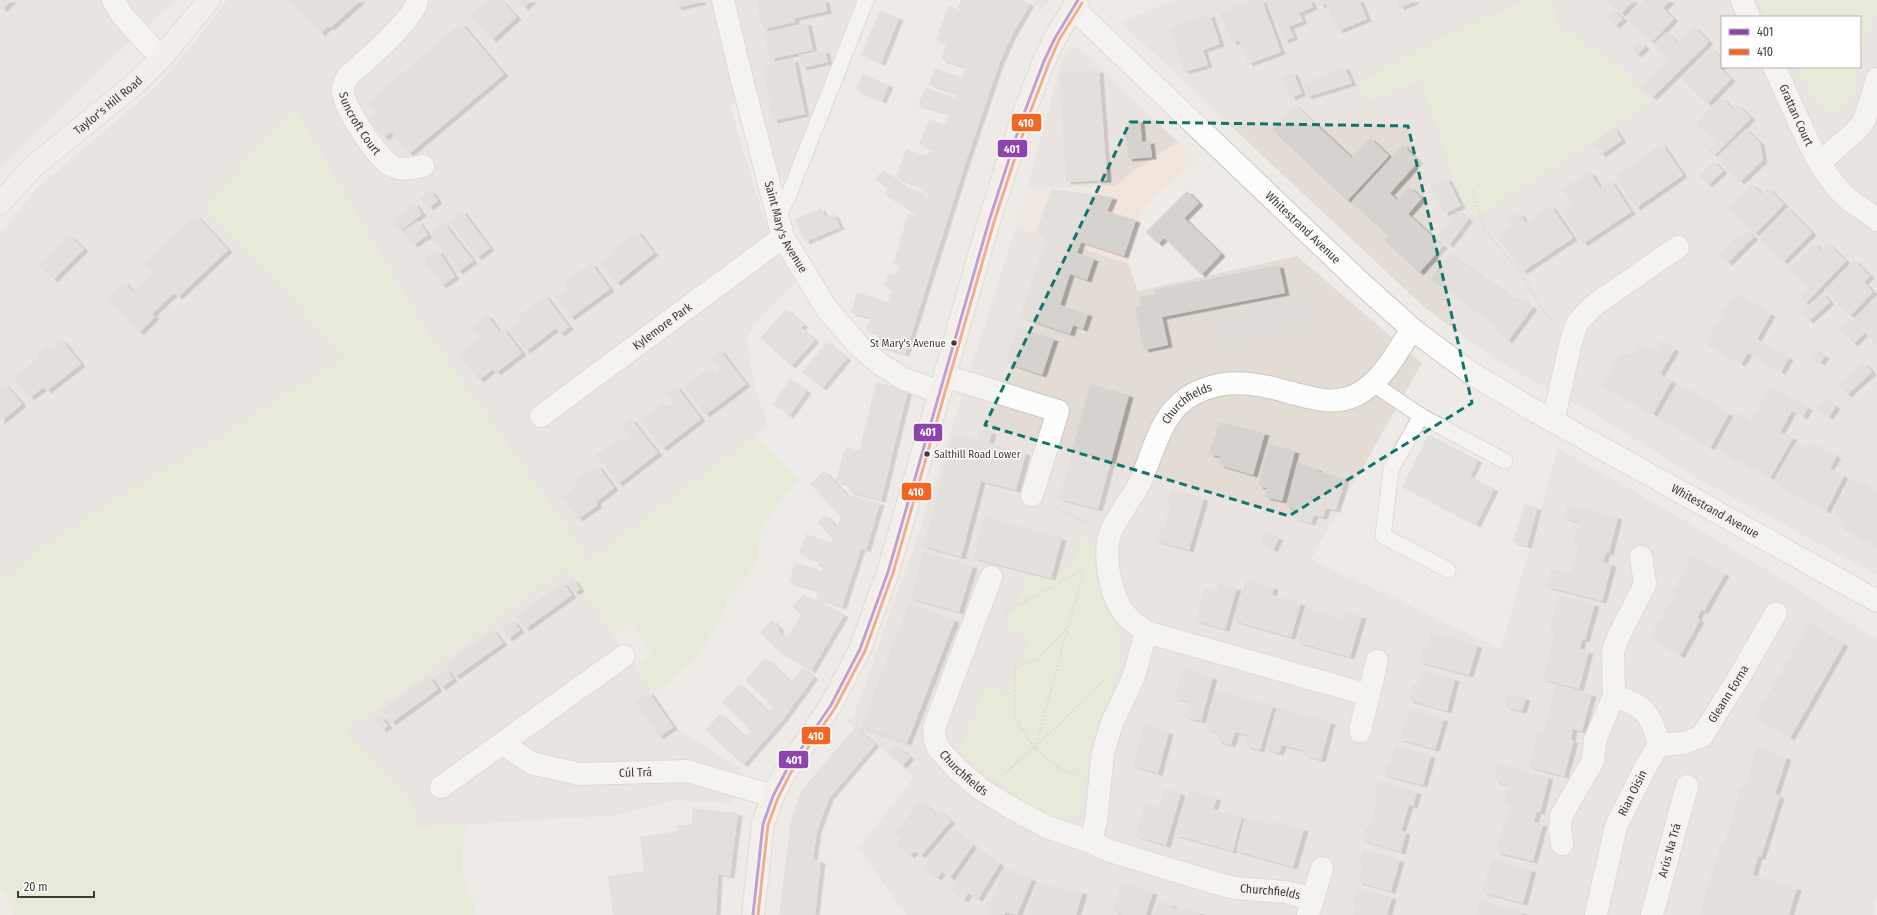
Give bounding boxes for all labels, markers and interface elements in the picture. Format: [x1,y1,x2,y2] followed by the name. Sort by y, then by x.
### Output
[1721,16,1861,68] legend
[1757,25,1773,39] text: 401
[1757,45,1773,59] text: 410
[71,73,146,138] street label: Taylor's Hill Road
[1776,82,1816,148] street label: Grattan Court
[336,91,384,158] street label: Suncroft Court
[1011,113,1042,132] line badge: 410
[1018,117,1034,130] text: 410
[997,139,1028,158] line badge: 401
[1004,143,1020,156] text: 401
[762,179,810,275] street label: Saint Mary's Avenue
[1263,189,1343,267] street label: Whitestrand Avenue
[630,299,695,353] street label: Kylemore Park
[870,337,946,350] place label: St Mary's Avenue
[949,338,959,348] marker: St Mary's Avenue
[1159,380,1214,427] street label: Churchfields
[913,423,943,442] line badge: 401
[920,426,936,439] text: 401
[934,448,1021,461] place label: Salthill Road Lower
[922,449,932,459] marker: Salthill Road Lower
[1669,481,1762,541] street label: Whitestrand Avenue
[901,482,932,501] line badge: 410
[908,486,924,499] text: 410
[1705,663,1752,725] street label: Gleann Eorna
[801,726,831,745] line badge: 410
[808,730,824,743] text: 410
[937,747,990,799] street label: Churchfields
[778,750,809,769] line badge: 401
[786,754,802,767] text: 401
[619,765,652,780] street label: Cúl Trá
[1615,768,1650,818] street label: Rian Oisin
[1655,822,1684,879] street label: Arús Na Trá
[18,873,94,899] scale bar
[24,880,48,894] text: 20 m
[1239,881,1302,902] street label: Churchfields

